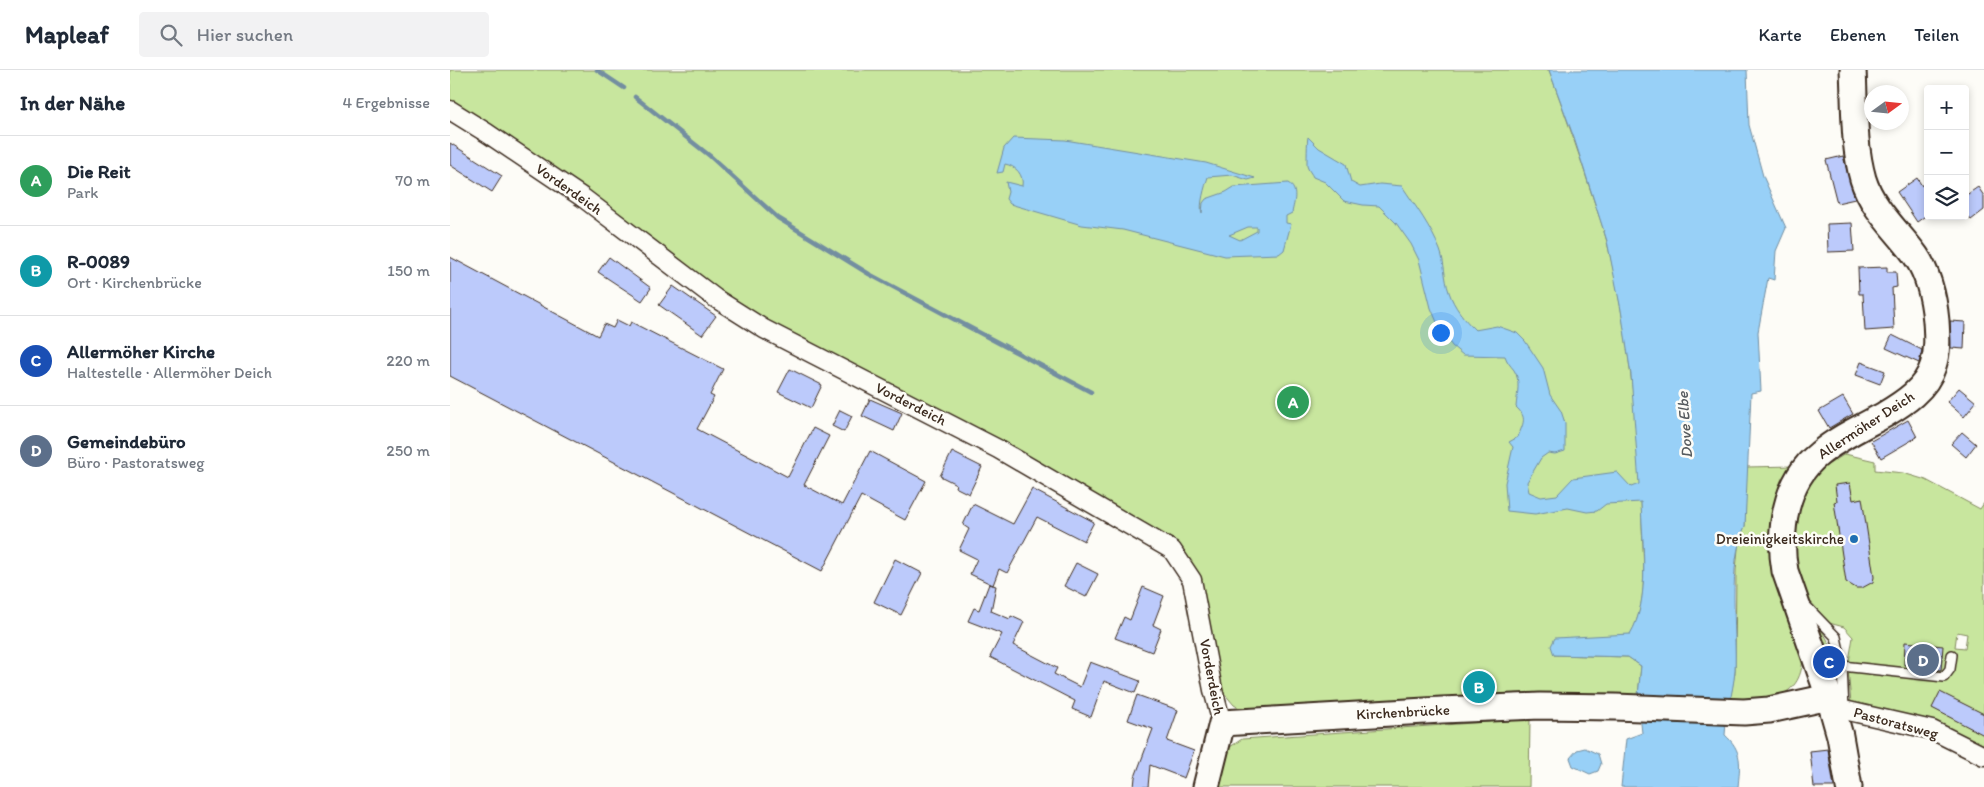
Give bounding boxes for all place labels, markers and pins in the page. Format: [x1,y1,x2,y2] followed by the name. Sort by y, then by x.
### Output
[1277,383,1309,421] pin: A
[1716,530,1844,548] place label: Dreieinigkeitskirche
[1848,533,1860,545] marker: Dreieinigkeitskirche
[1907,641,1939,679] pin: D
[1813,643,1845,681] pin: C
[1463,668,1495,706] pin: B

